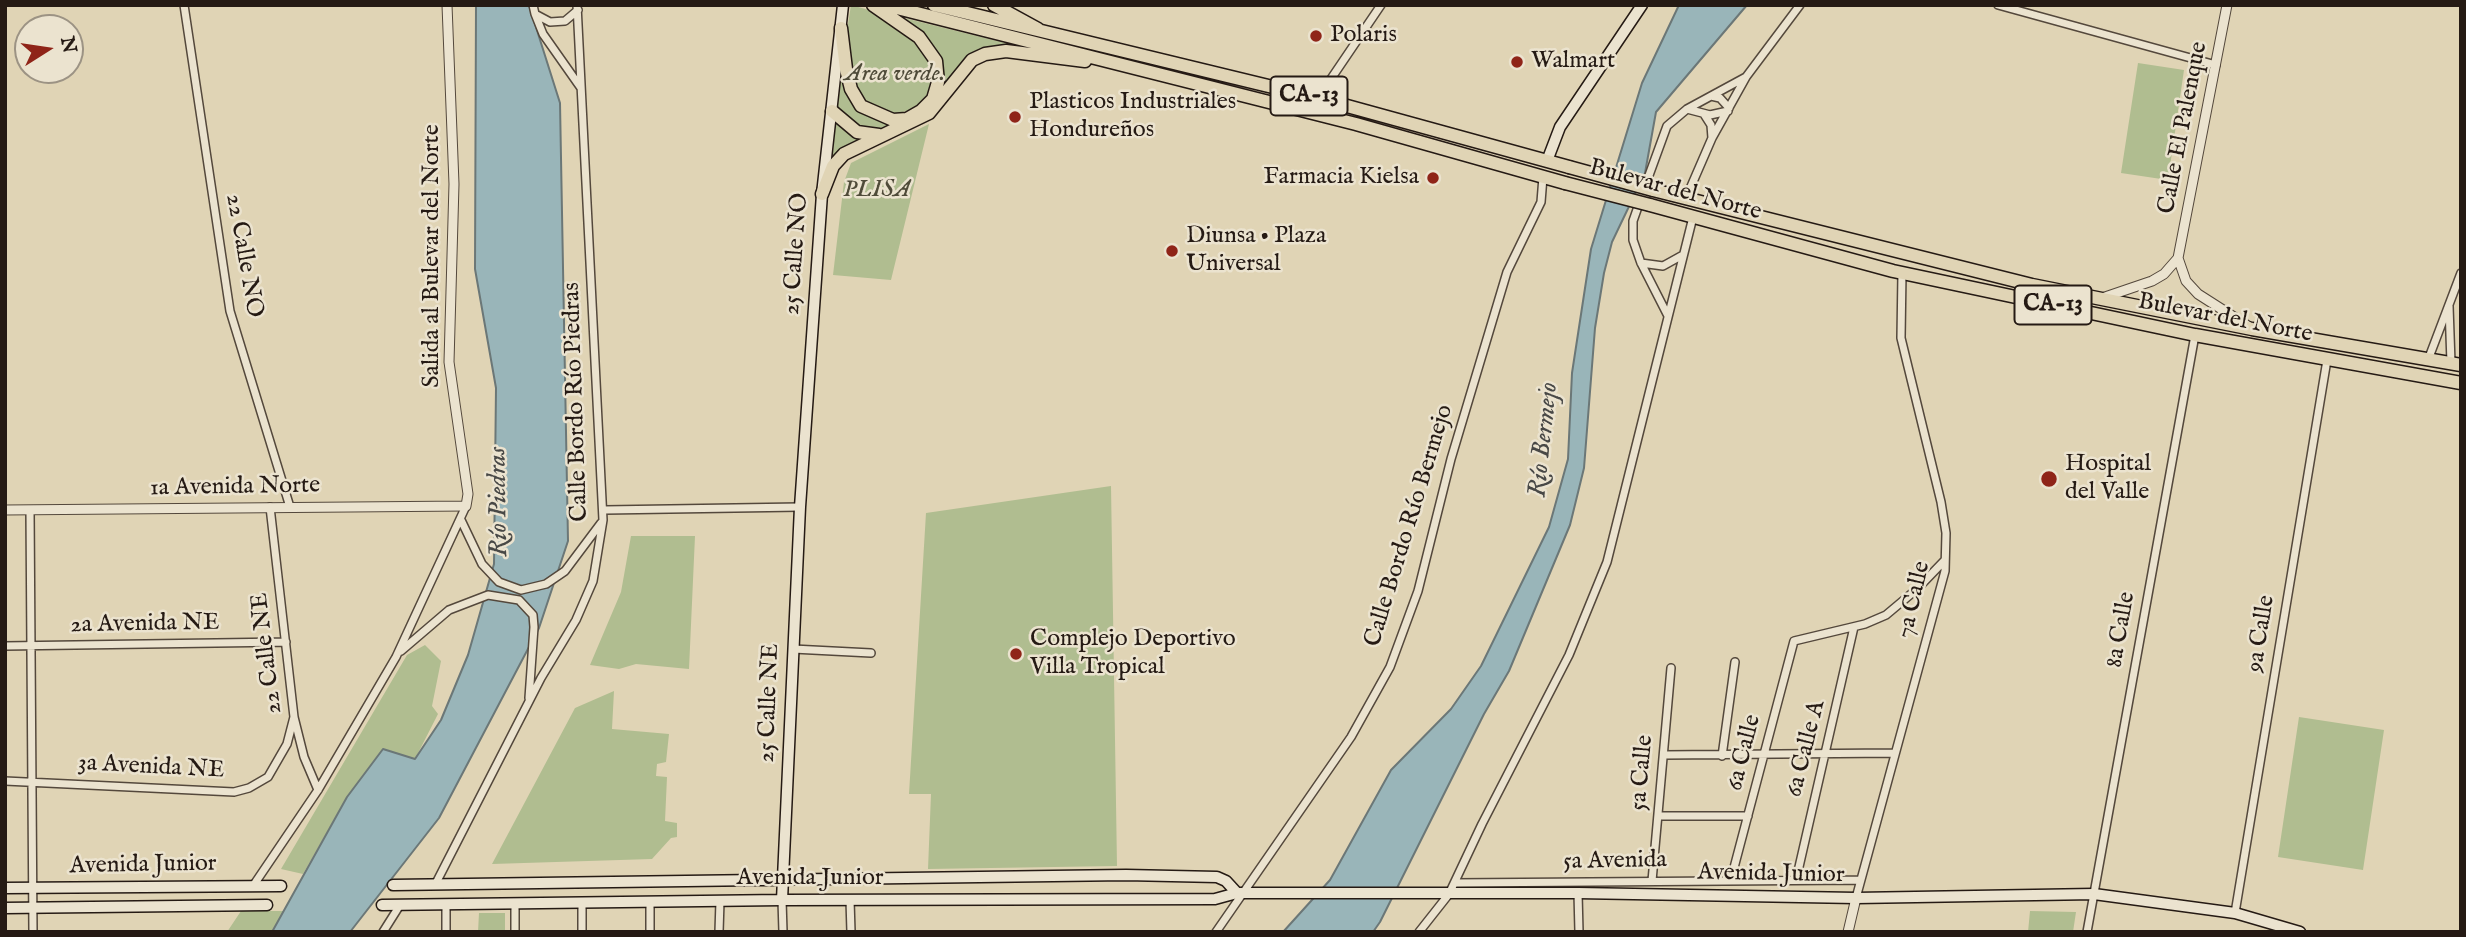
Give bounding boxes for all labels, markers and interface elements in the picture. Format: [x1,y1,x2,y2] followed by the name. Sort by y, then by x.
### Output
[14,14,84,84] north arrow
[1330,22,1397,50] place label: Polaris
[1308,28,1324,44] marker: Polaris
[54,35,81,56] text: N
[2153,39,2215,217] street label: Calle El Palenque
[1531,48,1615,76] place label: Walmart
[1509,54,1525,70] marker: Walmart
[845,61,945,89] park label: Area verde.
[1270,76,1348,116] road number: CA-13
[1029,89,1236,145] place label: Plasticos Industriales Hondureños
[1007,109,1023,125] marker: Plasticos Industriales Hondureños
[419,124,447,388] street label: Salida al Bulevar del Norte
[1586,154,1764,228] street label: Bulevar del Norte
[1264,164,1419,192] place label: Farmacia Kielsa
[1425,170,1441,186] marker: Farmacia Kielsa
[843,177,911,205] park label: PLISA
[218,192,268,320] street label: 22 Calle NO
[778,192,816,316] street label: 25 Calle NO
[1186,223,1326,279] place label: Diunsa • Plaza Universal
[1164,243,1180,259] marker: Diunsa • Plaza Universal
[558,282,596,522] street label: Calle Bordo Río Piedras
[2014,286,2092,324] road number: CA-13
[2135,288,2315,350] street label: Bulevar del Norte
[1523,381,1567,499] water label: Río Bermejo
[1359,401,1461,651] street label: Calle Bordo Río Bermejo
[483,447,517,557] water label: Río Piedras
[2065,451,2151,507] place label: Hospital del Valle
[2039,469,2059,489] marker: Hospital del Valle
[150,472,320,504] street label: 1a Avenida Norte
[1892,559,1938,641] street label: 7a Calle
[2101,590,2143,670] street label: 8a Calle
[246,591,290,715] street label: 22 Calle NE
[2242,593,2282,675] street label: 9a Calle
[70,609,220,641] street label: 2a Avenida NE
[1030,626,1236,682] place label: Complejo Deportivo Villa Tropical
[754,643,786,763] street label: 25 Calle NE
[1008,646,1024,662] marker: Complejo Deportivo Villa Tropical
[1781,698,1833,800] street label: 6a Calle A
[1722,712,1768,794] street label: 6a Calle
[1625,734,1661,812] street label: 5a Calle
[77,750,225,786] street label: 3a Avenida NE
[1563,847,1667,877] street label: 5a Avenida
[69,850,217,882] street label: Avenida Junior
[1697,859,1845,891] street label: Avenida Junior
[736,865,884,893] street label: Avenida Junior

